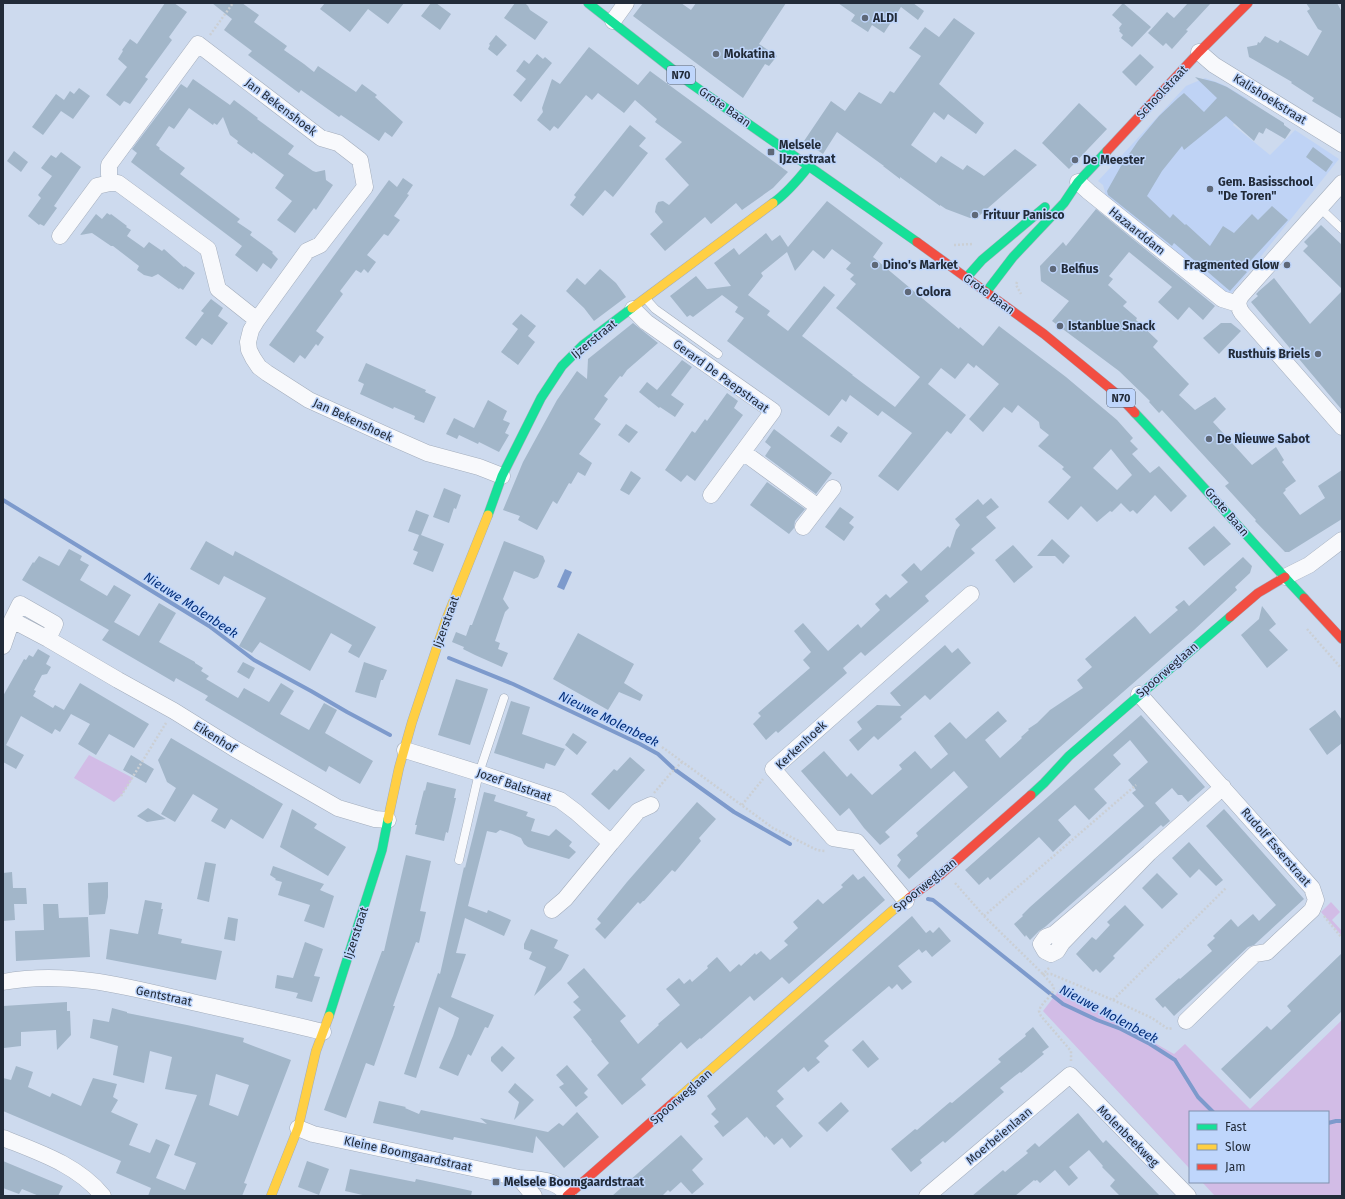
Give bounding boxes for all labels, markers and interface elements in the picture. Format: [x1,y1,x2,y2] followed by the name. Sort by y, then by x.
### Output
[872,11,898,25] place label: ALDI
[860,13,870,23] marker: ALDI
[724,47,775,61] place label: Mokatina
[711,49,721,59] marker: Mokatina
[1134,62,1191,122] street label: Schoolstraat
[667,66,695,84] road number: N70
[1231,71,1310,128] street label: Kalishoekstraat
[242,75,320,139] street label: Jan Bekenshoek
[696,84,754,130] street label: Grote Baan
[779,138,836,166] place label: Melsele IJzerstraat
[766,147,776,157] marker: Melsele IJzerstraat
[1083,153,1145,167] place label: De Meester
[1070,155,1080,165] marker: De Meester
[1218,175,1313,203] place label: Gem. Basisschool "De Toren"
[1205,184,1215,194] marker: Gem. Basisschool "De Toren"
[1106,204,1168,258] street label: Hazaarddam
[983,208,1064,222] place label: Frituur Panisco
[970,210,980,220] marker: Frituur Panisco
[883,258,958,272] place label: Dino's Market
[1184,258,1279,272] place label: Fragmented Glow
[870,260,880,270] marker: Dino's Market
[1282,260,1292,270] marker: Fragmented Glow
[1061,262,1099,276] place label: Belfius
[1048,264,1058,274] marker: Belfius
[961,271,1017,317] street label: Grote Baan
[916,285,952,299] place label: Colora
[903,287,913,297] marker: Colora
[568,316,620,362] street label: Ijzerstraat
[1068,319,1155,333] place label: Istanblue Snack
[1055,321,1065,331] marker: Istanblue Snack
[670,337,772,416] street label: Gerard De Paepstraat
[1228,347,1310,361] place label: Rusthuis Briels
[1313,349,1323,359] marker: Rusthuis Briels
[1107,389,1135,407] road number: N70
[311,395,396,445] street label: Jan Bekenshoek
[1217,432,1310,446] place label: De Nieuwe Sabot
[1204,434,1214,444] marker: De Nieuwe Sabot
[1202,485,1252,539] street label: Grote Baan
[141,569,241,641] water label: Nieuwe Molenbeek
[430,593,462,650] street label: Ijzerstraat
[1133,639,1201,701] street label: Spoorweglaan
[557,688,661,750] water label: Nieuwe Molenbeek
[773,717,830,772] street label: Kerkenhoek
[191,718,240,756] street label: Eikenhof
[475,766,554,805] street label: Jozef Balstraat
[1238,805,1314,889] street label: Rudolf Esserstraat
[891,855,959,915] street label: Spoorweglaan
[341,904,371,961] street label: Ijzerstraat
[1057,982,1161,1046] water label: Nieuwe Molenbeek
[135,983,194,1009] street label: Gentstraat
[647,1066,715,1128] street label: Spoorweglaan
[1094,1102,1162,1170] street label: Molenbeekweg
[963,1104,1035,1168] street label: Moerbeienlaan
[1189,1111,1329,1183] legend
[1225,1120,1247,1134] text: Fast
[343,1134,474,1175] street label: Kleine Boomgaardstraat
[1225,1140,1251,1154] text: Slow
[1225,1160,1245,1174] text: Jam
[504,1175,645,1189] place label: Melsele Boomgaardstraat
[491,1177,501,1187] marker: Melsele Boomgaardstraat

